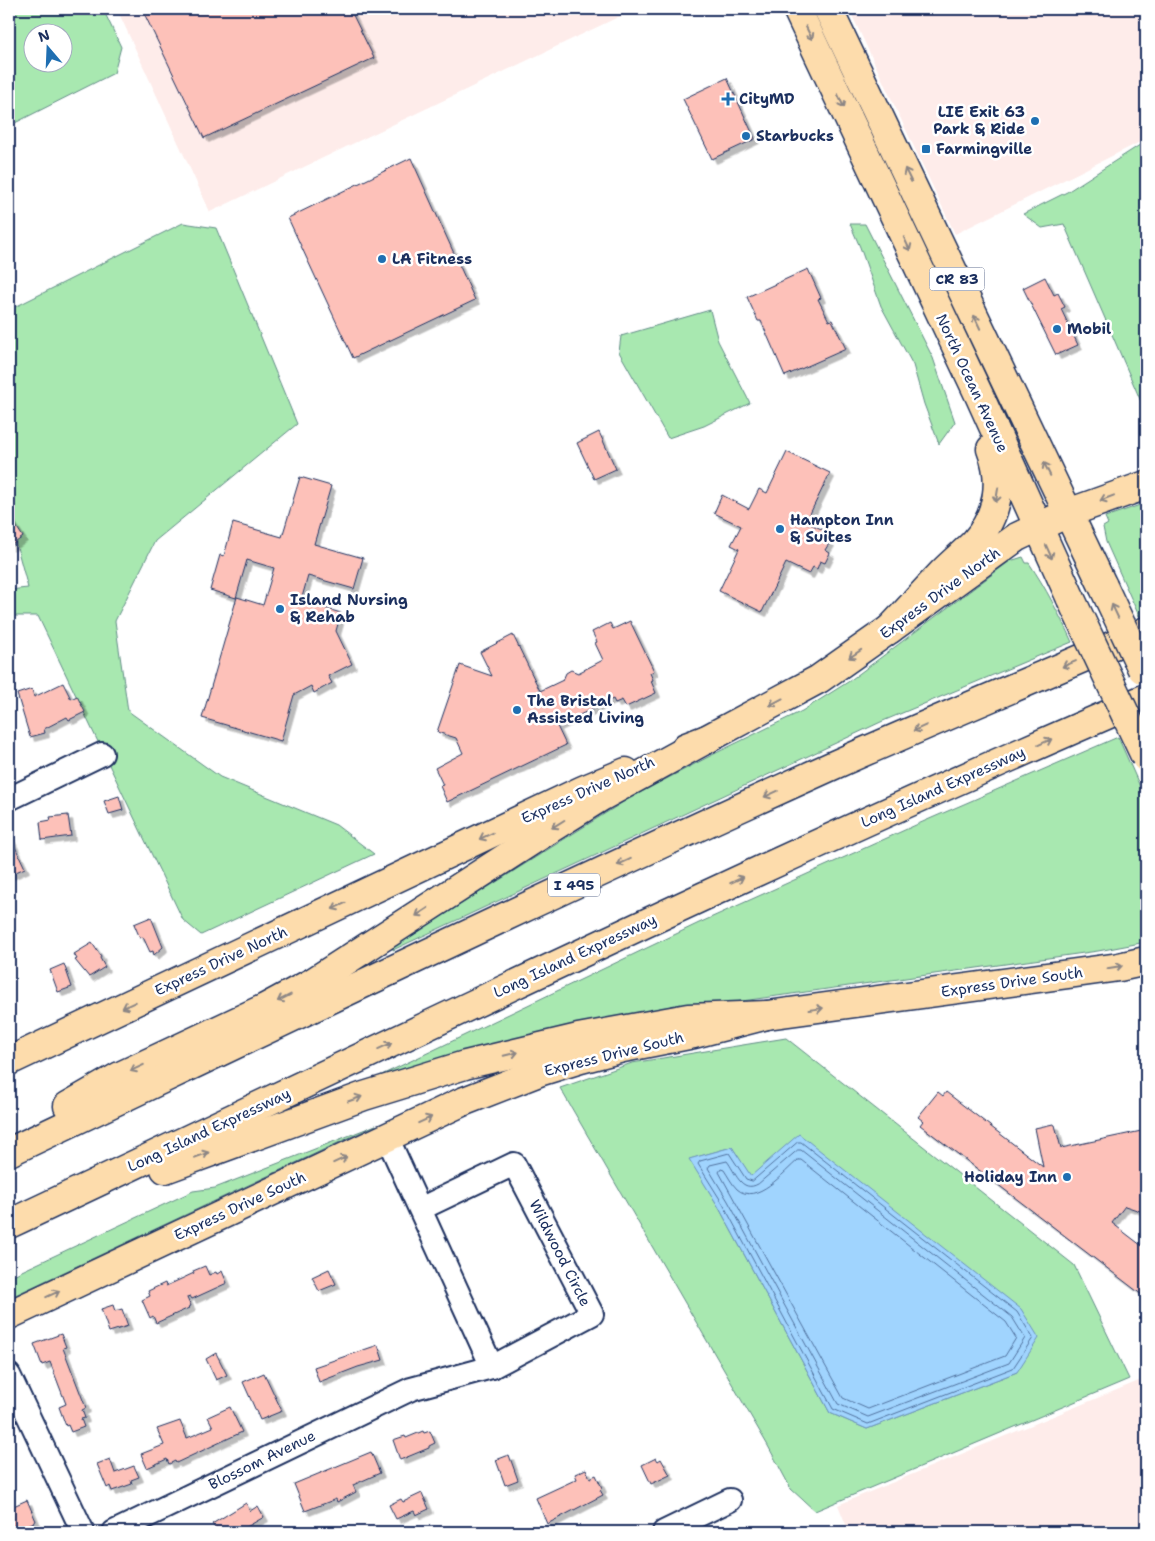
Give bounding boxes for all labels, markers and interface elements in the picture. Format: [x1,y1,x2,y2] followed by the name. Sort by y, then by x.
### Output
[22,22,72,72] north arrow
[36,25,52,46] text: N
[804,25,814,40] one-way arrow
[739,89,795,109] place label: CityMD
[721,92,735,106] marker: CityMD
[836,93,846,108] one-way arrow
[933,102,1025,139] place label: LIE Exit 63 Park & Ride
[1029,115,1041,127] marker: LIE Exit 63 Park & Ride
[756,126,834,146] place label: Starbucks
[740,130,752,142] marker: Starbucks
[936,139,1032,159] place label: Farmingville
[920,143,932,155] marker: Farmingville
[903,168,912,183] one-way arrow
[903,236,913,251] one-way arrow
[392,249,472,269] place label: LA Fitness
[376,253,388,265] marker: LA Fitness
[930,268,984,290] road number: CR 83
[931,311,1013,455] street label: North Ocean Avenue
[972,315,982,330] one-way arrow
[1067,319,1111,339] place label: Mobil
[1051,323,1063,335] marker: Mobil
[1042,461,1052,476] one-way arrow
[991,487,1001,503] one-way arrow
[1100,494,1115,503] one-way arrow
[790,510,894,547] place label: Hampton Inn & Suites
[774,523,786,535] marker: Hampton Inn & Suites
[876,543,1004,643] street label: Express Drive North
[1045,544,1055,559] one-way arrow
[290,590,408,627] place label: Island Nursing & Rehab
[274,603,286,615] marker: Island Nursing & Rehab
[1110,604,1119,619] one-way arrow
[848,649,862,659] one-way arrow
[1062,659,1077,669] one-way arrow
[527,691,644,728] place label: The Bristal Assisted Living
[770,698,784,708] one-way arrow
[511,704,523,716] marker: The Bristal Assisted Living
[913,723,928,733] one-way arrow
[1037,736,1052,746] one-way arrow
[858,742,1028,832] street label: Long Island Expressway
[518,752,658,828] street label: Express Drive North
[764,790,779,799] one-way arrow
[552,819,566,829] one-way arrow
[479,832,494,841] one-way arrow
[617,857,632,867] one-way arrow
[548,874,600,896] road number: I 495
[730,875,745,885] one-way arrow
[332,901,347,911] one-way arrow
[415,907,429,917] one-way arrow
[490,909,660,1003] street label: Long Island Expressway
[151,921,291,1001] street label: Express Drive North
[940,962,1084,1002] street label: Express Drive South
[1107,962,1123,972] one-way arrow
[277,994,292,1003] one-way arrow
[122,1000,137,1010] one-way arrow
[807,1003,823,1013] one-way arrow
[542,1027,686,1081] street label: Express Drive South
[377,1041,392,1051] one-way arrow
[502,1049,518,1058] one-way arrow
[130,1063,145,1073] one-way arrow
[124,1083,294,1177] street label: Long Island Expressway
[346,1094,362,1103] one-way arrow
[417,1114,432,1124] one-way arrow
[194,1150,209,1159] one-way arrow
[332,1154,347,1164] one-way arrow
[171,1167,309,1245] street label: Express Drive South
[964,1167,1057,1187] place label: Holiday Inn
[1061,1171,1073,1183] marker: Holiday Inn
[524,1196,596,1310] street label: Wildwood Circle
[45,1289,60,1299] one-way arrow
[205,1425,319,1495] street label: Blossom Avenue

